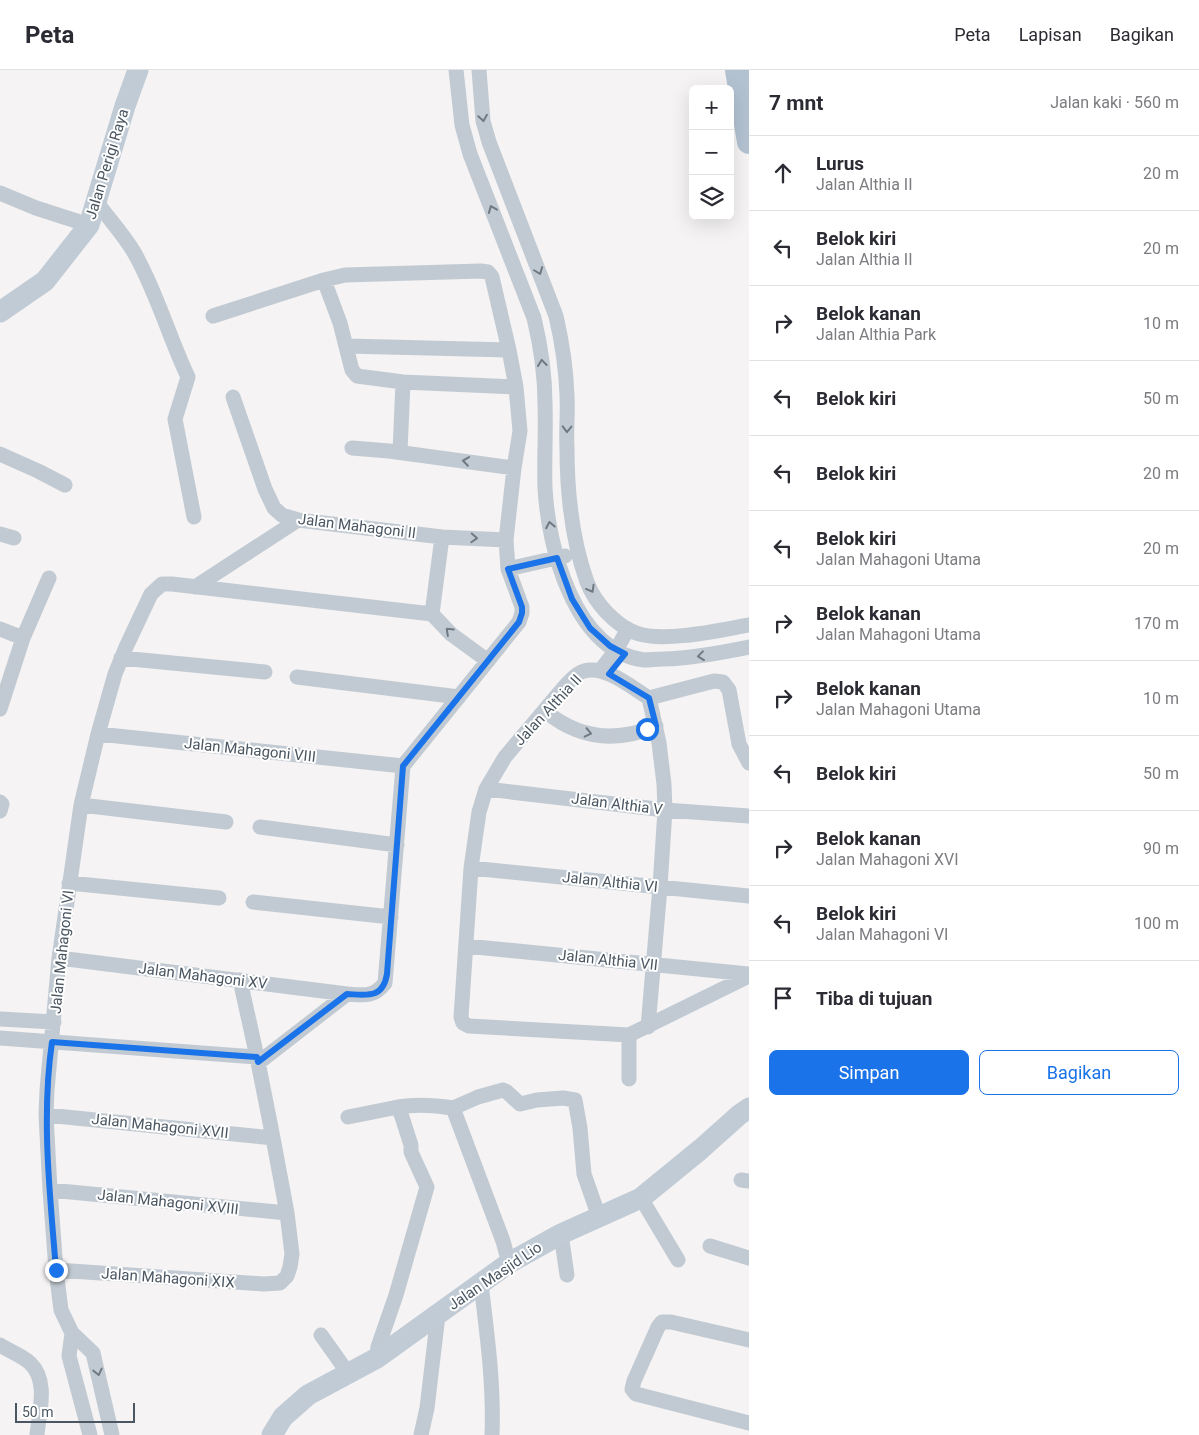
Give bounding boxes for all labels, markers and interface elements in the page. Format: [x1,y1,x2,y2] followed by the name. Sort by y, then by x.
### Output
[25,21,74,49] text: Peta
[954,24,991,45] text: Peta
[1019,24,1082,45] text: Lapisan
[1110,24,1174,45] text: Bagikan
[689,85,734,220] map controls
[689,85,734,130] button: +
[769,91,823,115] text: 7 mnt
[1050,93,1179,112] text: Jalan kaki · 560 m
[82,107,132,221] street label: Jalan Perigi Raya
[478,114,488,123] one-way arrow
[689,130,734,175] button: −
[816,152,864,175] text: Lurus
[769,159,797,187] icon: ahead
[1143,164,1179,183] text: 20 m
[689,175,734,220] button: layers
[816,175,913,194] text: Jalan Althia II
[487,206,497,214] one-way arrow
[816,227,896,250] text: Belok kiri
[769,234,797,262] icon: left
[1143,239,1179,258] text: 20 m
[816,250,913,269] text: Jalan Althia II
[533,266,543,275] one-way arrow
[816,302,921,325] text: Belok kanan
[769,309,797,337] icon: right
[1143,314,1179,333] text: 10 m
[816,325,936,344] text: Jalan Althia Park
[538,359,548,367] one-way arrow
[769,384,797,412] icon: left
[816,387,896,410] text: Belok kiri
[1143,389,1179,408] text: 50 m
[562,426,572,434] one-way arrow
[461,456,469,467] one-way arrow
[769,459,797,487] icon: left
[816,462,896,485] text: Belok kiri
[1143,464,1179,483] text: 20 m
[297,510,417,542] street label: Jalan Mahagoni II
[545,521,556,529] one-way arrow
[816,527,896,550] text: Belok kiri
[470,533,478,544] one-way arrow
[769,534,797,562] icon: left
[1143,539,1179,558] text: 20 m
[816,550,981,569] text: Jalan Mahagoni Utama
[585,583,595,592] one-way arrow
[816,602,921,625] text: Belok kanan
[769,609,797,637] icon: right
[1134,614,1179,633] text: 170 m
[816,625,981,644] text: Jalan Mahagoni Utama
[446,628,455,637] one-way arrow
[697,650,705,661] one-way arrow
[511,671,585,749] street label: Jalan Althia II
[816,677,921,700] text: Belok kanan
[769,684,797,712] icon: right
[1143,689,1179,708] text: 10 m
[816,700,981,719] text: Jalan Mahagoni Utama
[636,718,659,741] route start
[583,727,592,738] one-way arrow
[183,734,317,766] street label: Jalan Mahagoni VIII
[769,759,797,787] icon: left
[816,762,896,785] text: Belok kiri
[1143,764,1179,783] text: 50 m
[570,789,664,819] street label: Jalan Althia V
[816,827,921,850] text: Belok kanan
[769,834,797,862] icon: right
[1143,839,1179,858] text: 90 m
[816,850,959,869] text: Jalan Mahagoni XVI
[561,868,659,896] street label: Jalan Althia VI
[47,889,77,1015] street label: Jalan Mahagoni VI
[816,902,896,925] text: Belok kiri
[769,909,797,937] icon: left
[1134,914,1179,933] text: 100 m
[816,925,948,944] text: Jalan Mahagoni VI
[557,946,659,974] street label: Jalan Althia VII
[138,959,269,993] street label: Jalan Mahagoni XV
[769,984,797,1012] icon: arrive
[816,987,932,1010] text: Tiba di tujuan
[769,1050,969,1095] button: Simpan
[979,1050,1179,1095] button: Bagikan
[91,1110,229,1142] street label: Jalan Mahagoni XVII
[97,1186,239,1218] street label: Jalan Mahagoni XVIII
[445,1238,545,1314] street label: Jalan Masjid Lio
[45,1259,68,1282] route end
[101,1264,236,1292] street label: Jalan Mahagoni XIX
[92,1368,102,1376] one-way arrow
[15,1400,135,1423] scale bar
[22,1404,54,1420] text: 50 m

